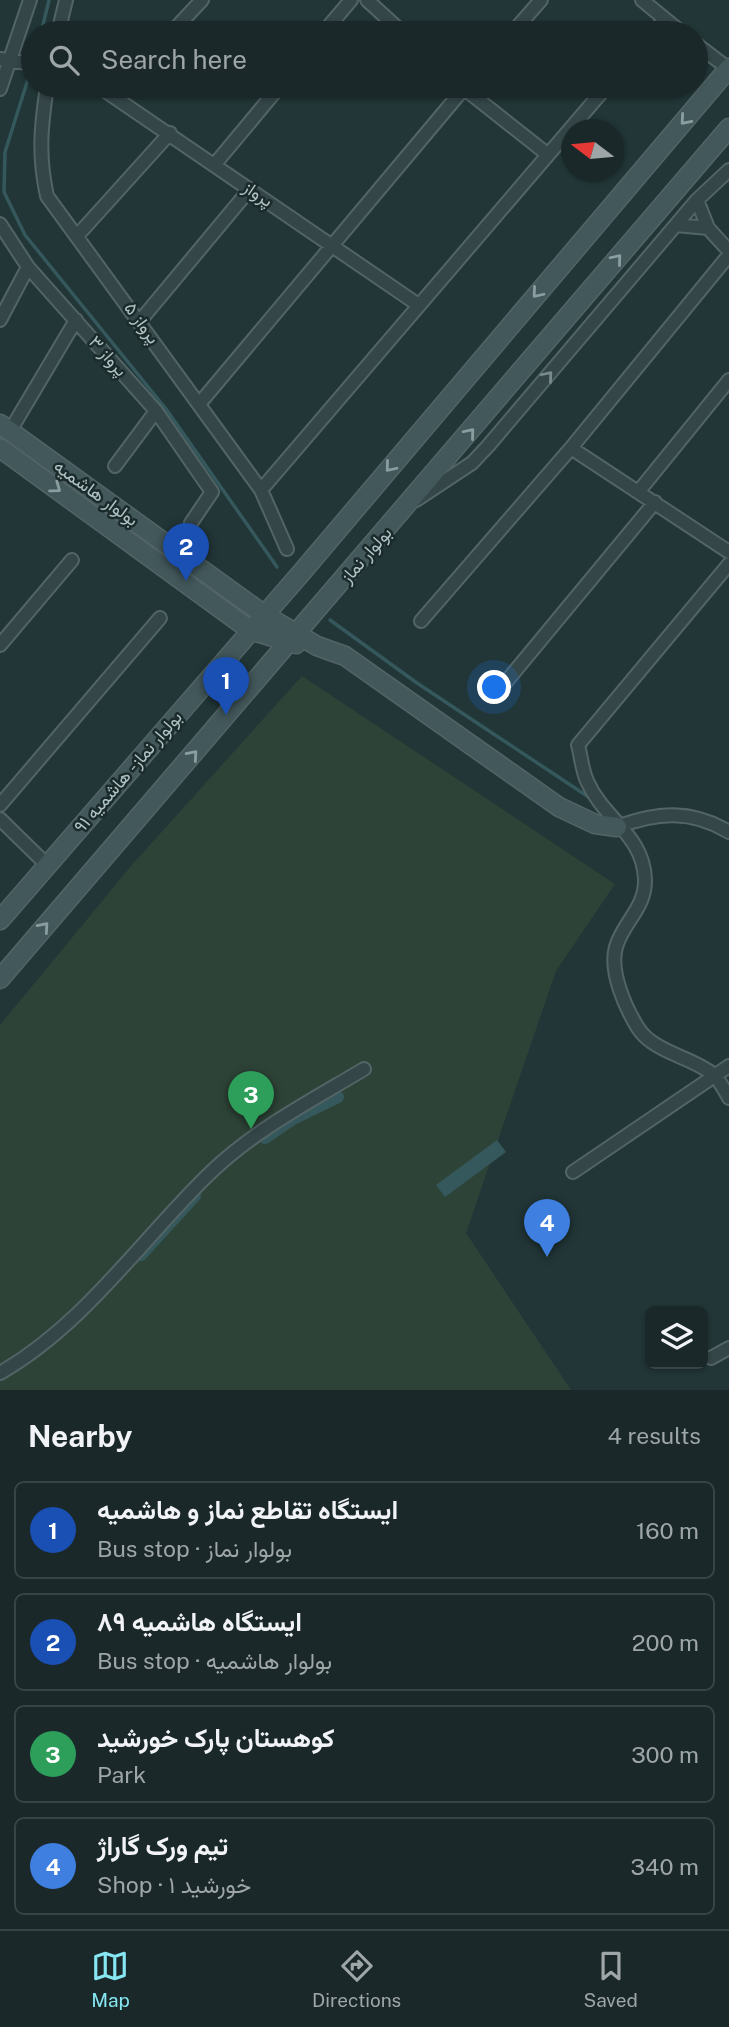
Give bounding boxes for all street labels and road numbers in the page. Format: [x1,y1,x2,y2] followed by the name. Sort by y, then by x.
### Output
[238,176,277,213] street label: پرواز
[119,298,164,349] street label: پرواز ۵
[83,331,132,382] street label: پرواز ۳
[50,455,142,531] street label: بولوار هاشمیه
[335,522,396,588] street label: بولوار نماز
[69,707,187,837] street label: بولوار نماز - هاشمیه ۹۱

